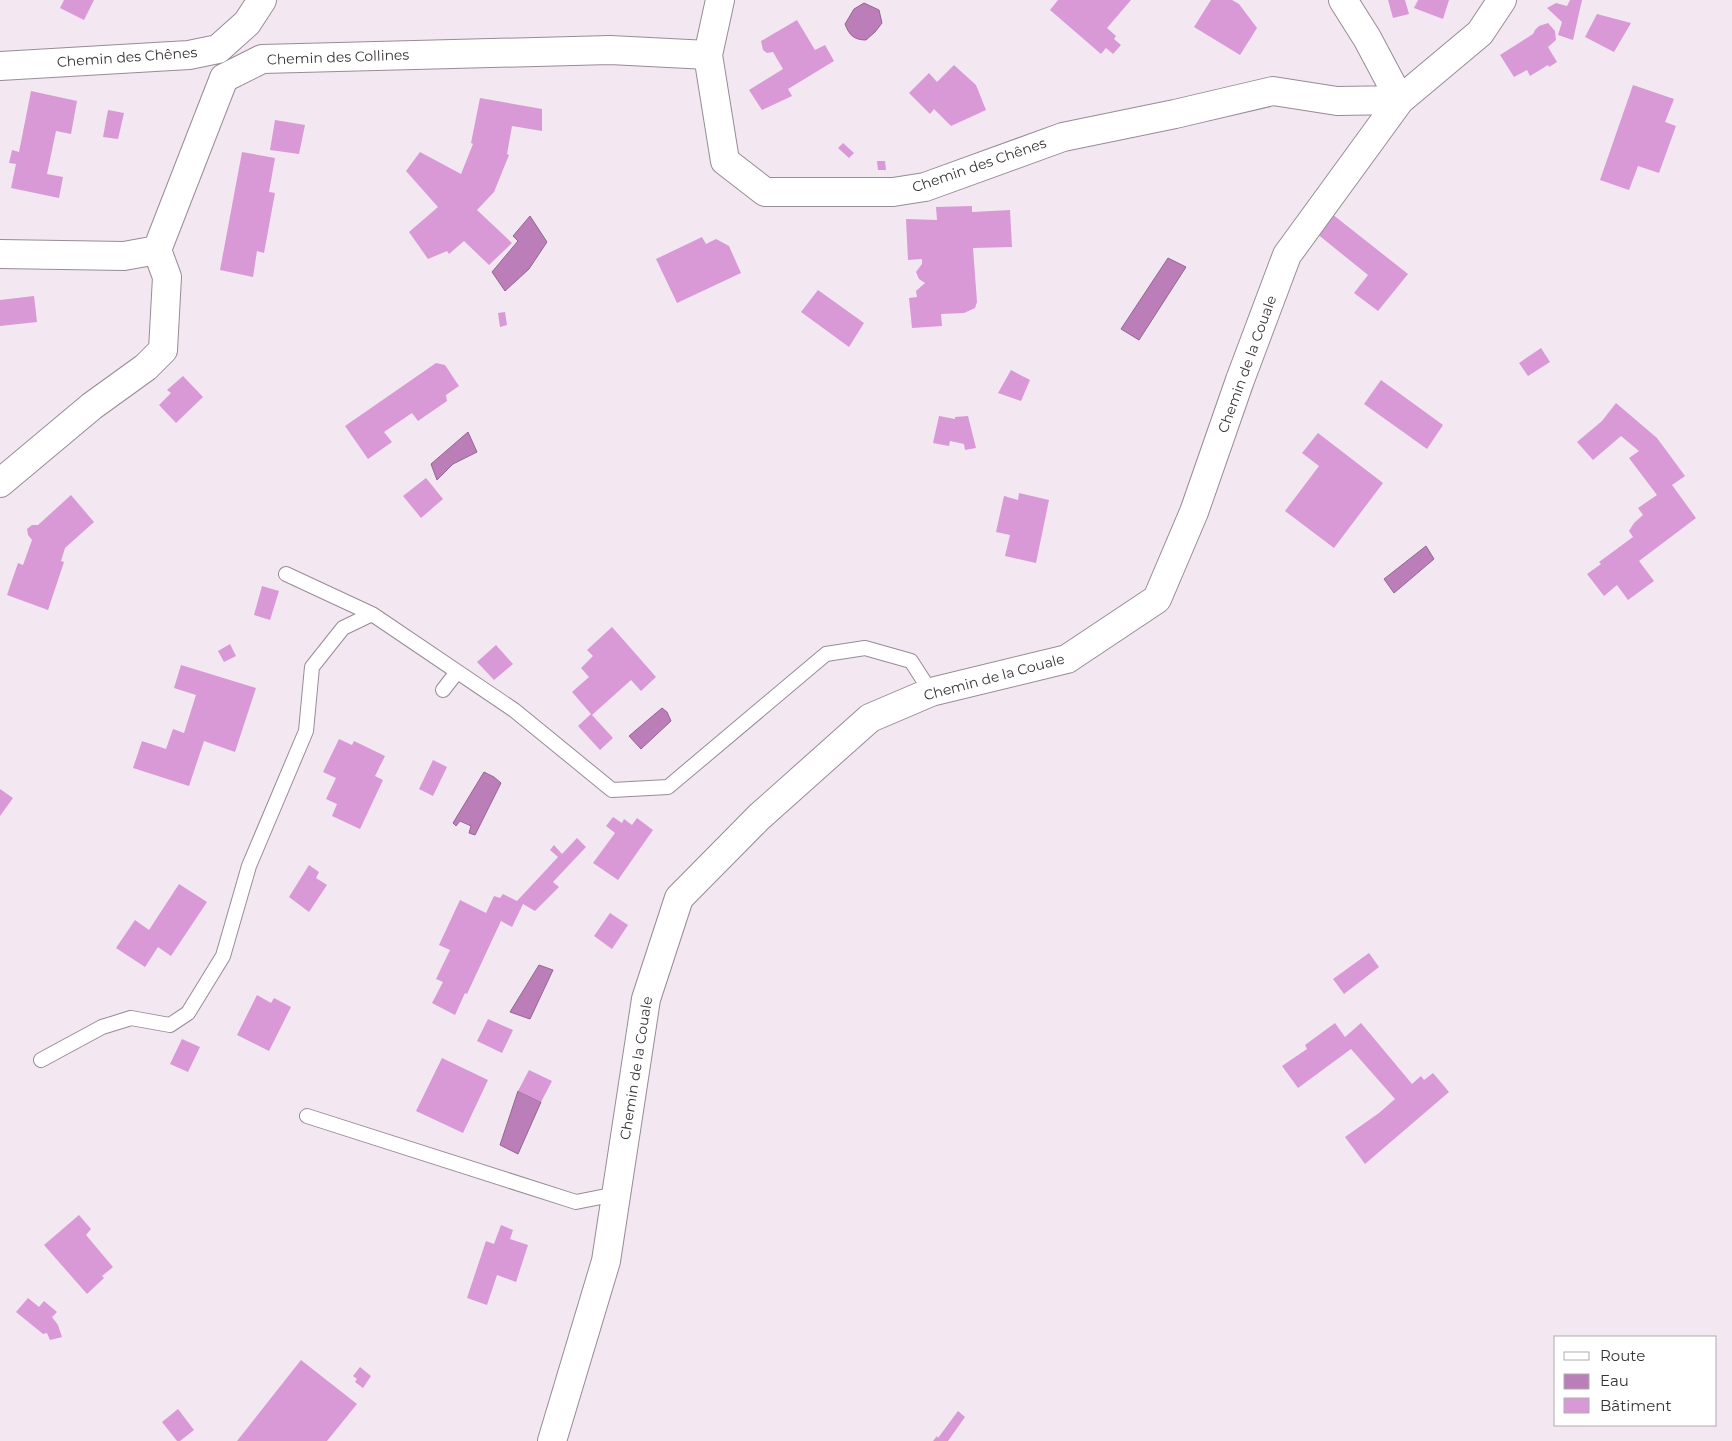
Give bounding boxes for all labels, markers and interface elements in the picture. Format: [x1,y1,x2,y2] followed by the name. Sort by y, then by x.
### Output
[56,43,198,71] street label: Chemin des Chênes
[266,46,410,68] street label: Chemin des Collines
[910,134,1049,196] street label: Chemin des Chênes
[1214,293,1280,435] street label: Chemin de la Couale
[922,650,1066,704] street label: Chemin de la Couale
[616,995,656,1141] street label: Chemin de la Couale
[1554,1336,1717,1426] legend
[1600,1346,1645,1365] text: Route
[1600,1371,1629,1390] text: Eau
[1600,1396,1672,1415] text: Bâtiment

